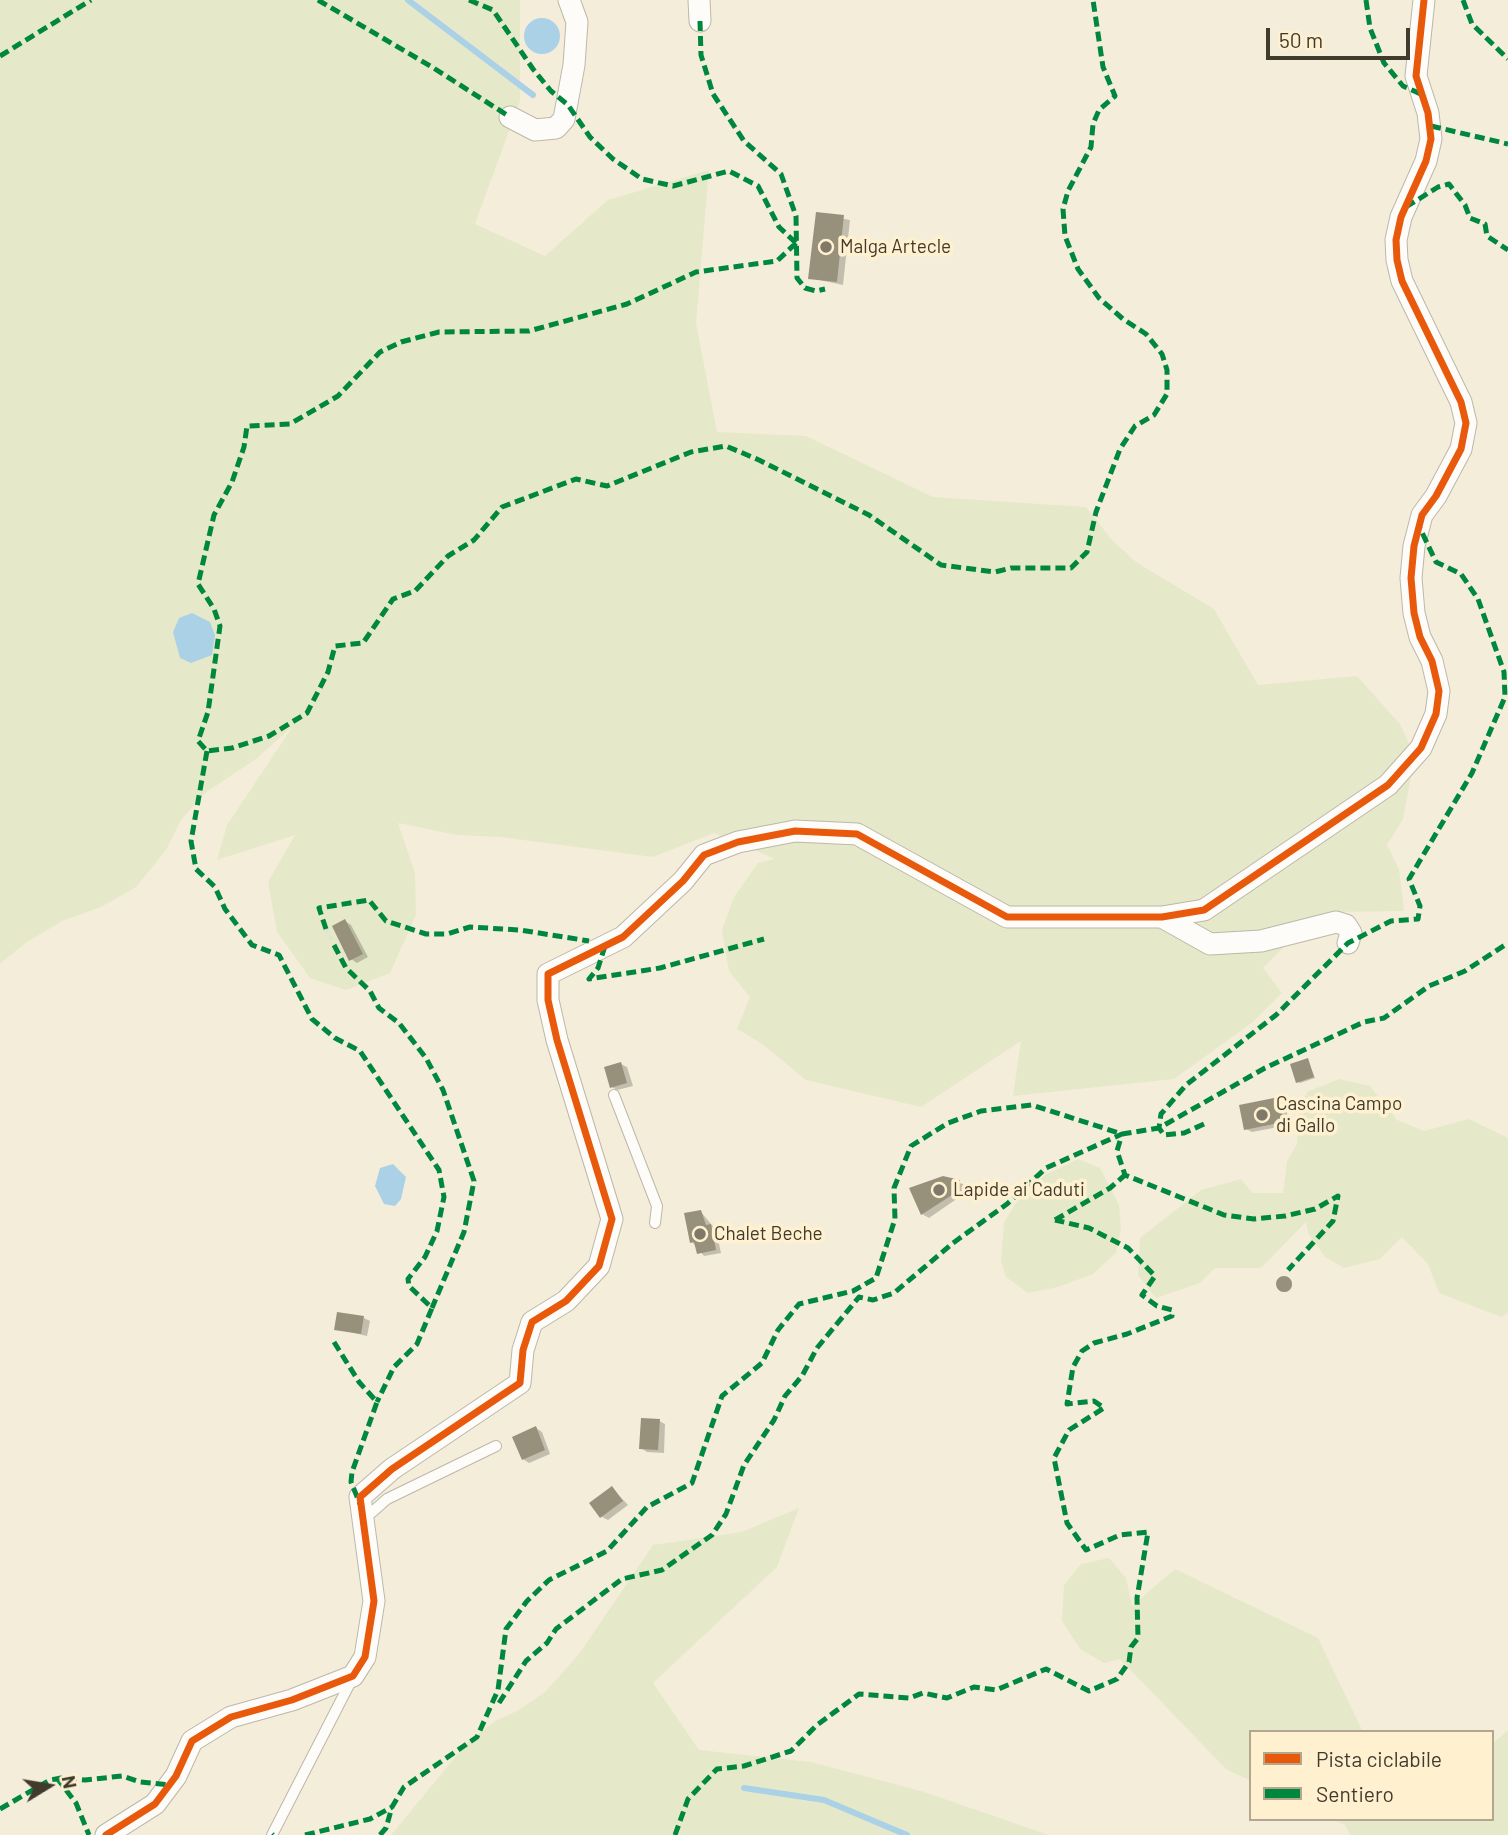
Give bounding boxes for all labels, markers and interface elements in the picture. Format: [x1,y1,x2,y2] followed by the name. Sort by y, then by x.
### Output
[1270,14,1414,58] scale bar
[1279,27,1323,52] text: 50 m
[840,236,951,258] place label: Malga Artecle
[818,239,834,255] marker: Malga Artecle
[1276,1093,1402,1137] place label: Cascina Campo di Gallo
[1254,1107,1270,1123] marker: Cascina Campo di Gallo
[953,1179,1085,1201] place label: Lapide ai Caduti
[931,1182,947,1198] marker: Lapide ai Caduti
[714,1223,823,1245] place label: Chalet Beche
[692,1226,708,1242] marker: Chalet Beche
[1249,1730,1494,1821] legend
[1316,1746,1442,1771] text: Pista ciclabile
[14,1751,84,1821] north arrow
[58,1773,83,1790] text: N
[1316,1781,1394,1806] text: Sentiero

